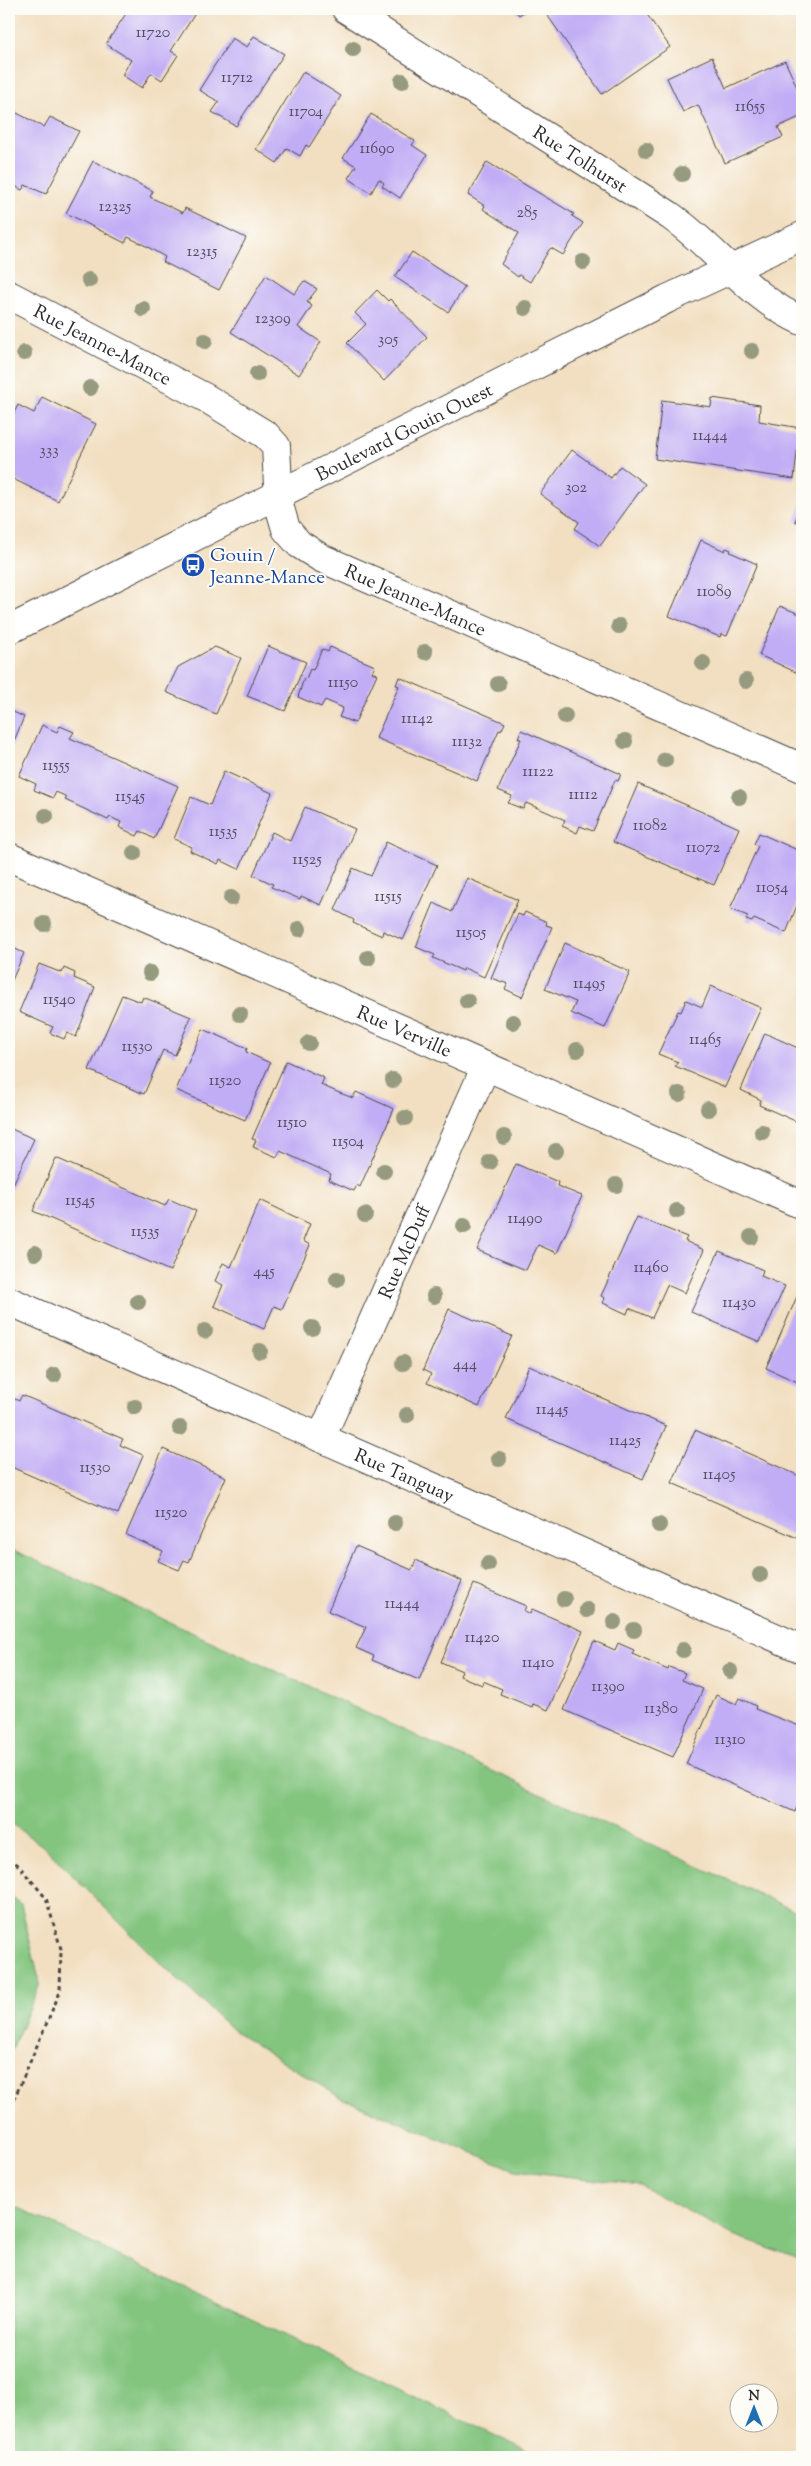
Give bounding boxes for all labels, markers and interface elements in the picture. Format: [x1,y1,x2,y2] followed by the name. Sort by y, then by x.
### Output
[136,22,170,45] house number: 11720
[221,67,253,90] house number: 11712
[735,96,765,119] house number: 11655
[289,101,323,124] house number: 11704
[527,120,632,201] street label: Rue Tolhurst
[359,138,395,161] house number: 11690
[99,196,132,219] house number: 12325
[517,202,538,225] house number: 285
[187,241,218,264] house number: 12315
[28,299,176,394] street label: Rue Jeanne-Mance
[255,308,291,331] house number: 12309
[378,329,399,352] house number: 305
[312,377,499,489] street label: Boulevard Gouin Ouest
[692,425,728,448] house number: 11444
[39,440,59,463] house number: 333
[565,477,588,500] house number: 302
[209,543,325,592] place label: Gouin / Jeanne-Mance
[180,552,206,578] bus stop icon: Gouin / Jeanne-Mance
[340,559,490,645] street label: Rue Jeanne-Mance
[697,581,732,604] house number: 11089
[328,672,358,695] house number: 11150
[401,708,433,731] house number: 11142
[452,731,483,754] house number: 11132
[42,755,70,778] house number: 11555
[522,761,554,784] house number: 11122
[568,784,598,807] house number: 11112
[115,786,145,809] house number: 11545
[633,815,668,838] house number: 11082
[209,821,238,844] house number: 11535
[686,837,721,860] house number: 11072
[292,849,322,872] house number: 11525
[756,877,788,900] house number: 11054
[374,886,402,909] house number: 11515
[456,922,487,945] house number: 11505
[573,973,606,996] house number: 11495
[43,989,75,1012] house number: 11540
[352,1000,455,1066] street label: Rue Verville
[689,1029,722,1052] house number: 11465
[121,1036,153,1059] house number: 11530
[209,1070,241,1093] house number: 11520
[277,1112,307,1135] house number: 11510
[332,1131,364,1154] house number: 11504
[65,1190,95,1213] house number: 11545
[373,1200,439,1304] street label: Rue McDuff
[507,1208,543,1231] house number: 11490
[131,1221,160,1244] house number: 11535
[633,1257,669,1280] house number: 11460
[253,1261,275,1284] house number: 445
[722,1292,756,1315] house number: 11430
[453,1354,477,1377] house number: 444
[536,1399,569,1422] house number: 11445
[609,1430,641,1453] house number: 11425
[349,1443,458,1511] street label: Rue Tanguay
[79,1457,111,1480] house number: 11530
[703,1464,736,1487] house number: 11405
[155,1502,187,1525] house number: 11520
[384,1593,420,1616] house number: 11444
[465,1627,499,1650] house number: 11420
[522,1652,554,1675] house number: 11410
[591,1676,625,1699] house number: 11390
[644,1698,678,1721] house number: 11380
[714,1729,746,1752] house number: 11310
[728,2384,778,2434] north arrow
[748,2387,760,2407] text: N

